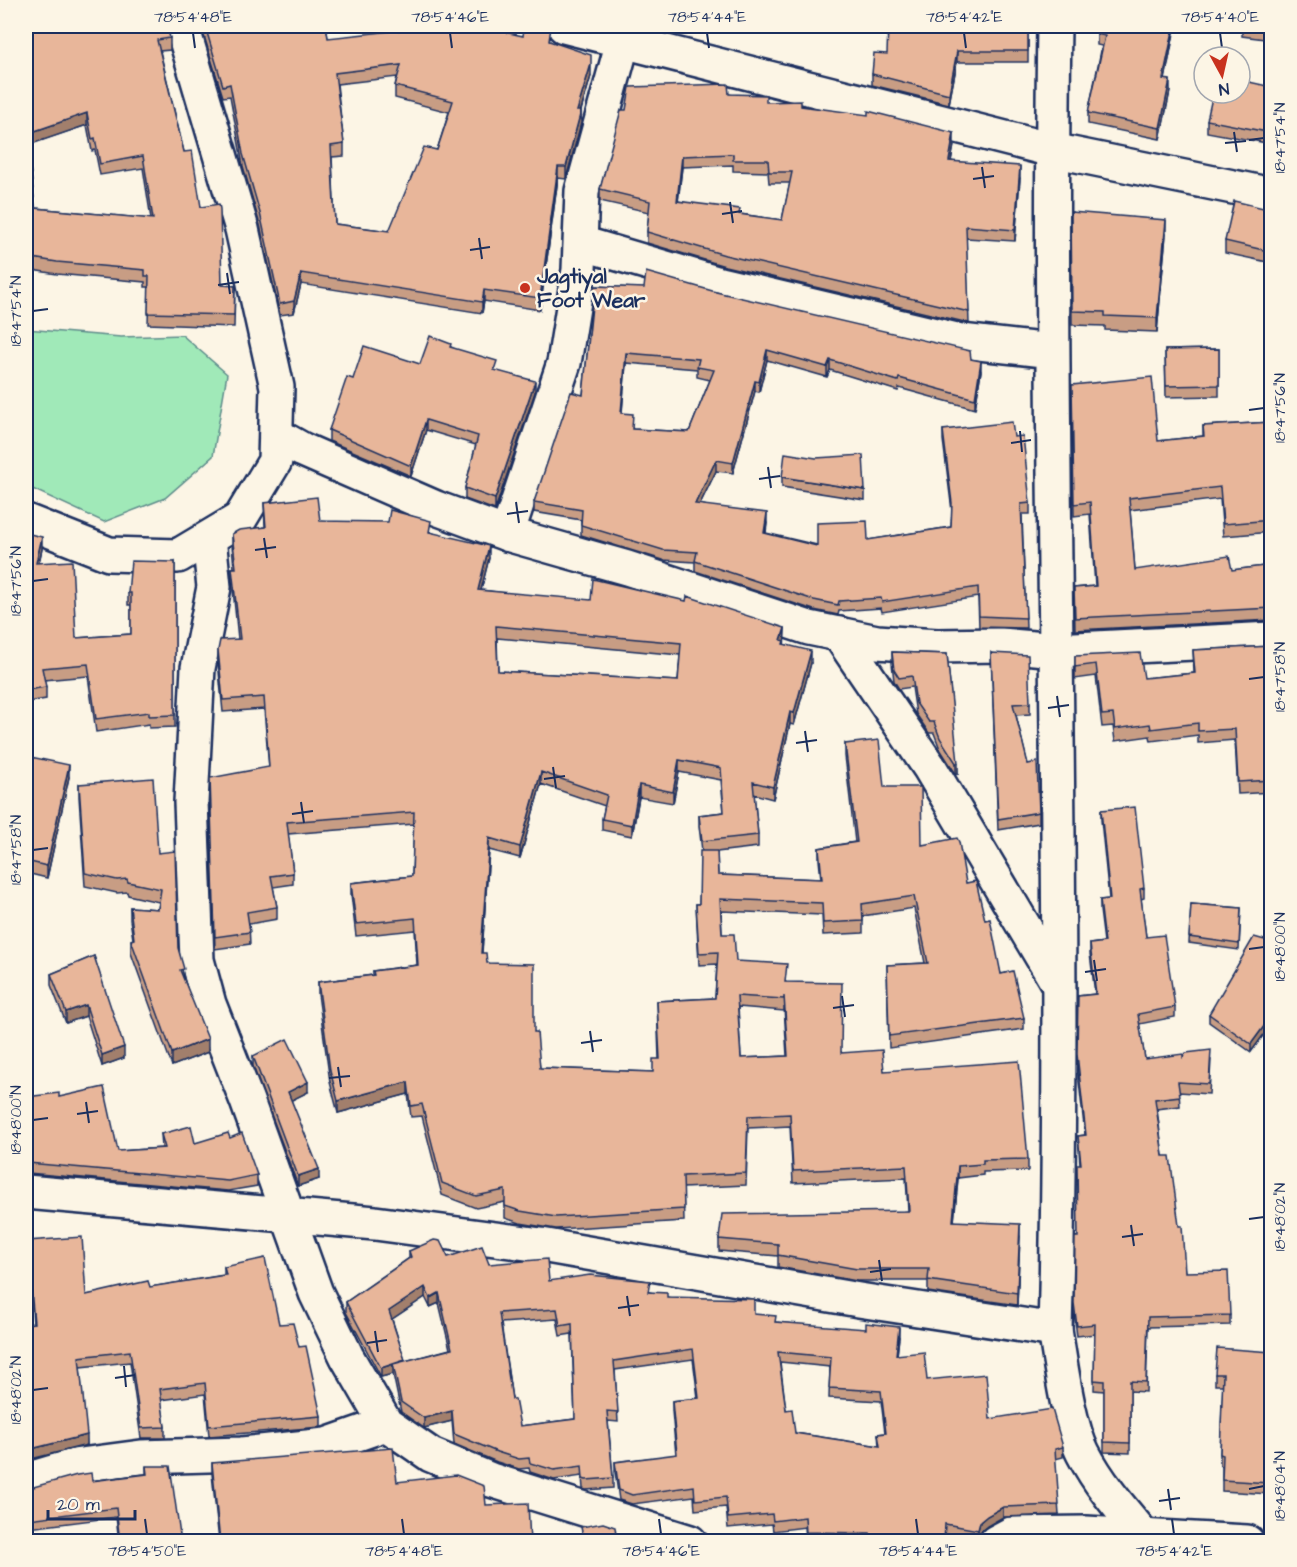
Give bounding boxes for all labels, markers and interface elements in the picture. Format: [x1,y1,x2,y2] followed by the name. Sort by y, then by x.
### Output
[154,7,232,28] text: 78°54'48"E
[411,7,489,28] text: 78°54'46"E
[668,7,746,28] text: 78°54'44"E
[926,7,1002,28] text: 78°54'42"E
[1181,7,1259,28] text: 78°54'40"E
[1192,45,1252,105] north arrow
[1217,77,1230,100] text: N
[1270,103,1291,173] text: 18°47'54"N
[536,262,646,315] place label: Jagtiyal Foot Wear
[6,276,27,346] text: 18°47'54"N
[518,281,532,295] marker: Jagtiyal Foot Wear
[1270,373,1291,443] text: 18°47'56"N
[6,546,27,616] text: 18°47'56"N
[1270,642,1291,712] text: 18°47'58"N
[6,815,27,885] text: 18°47'58"N
[1270,912,1291,982] text: 18°48'00"N
[6,1085,27,1155] text: 18°48'00"N
[1270,1183,1291,1251] text: 18°48'02"N
[6,1356,27,1424] text: 18°48'02"N
[1270,1451,1291,1521] text: 18°48'04"N
[48,1483,135,1521] scale bar
[57,1492,100,1517] text: 20 m
[108,1541,186,1562] text: 78°54'50"E
[365,1541,443,1562] text: 78°54'48"E
[622,1541,700,1562] text: 78°54'46"E
[879,1541,957,1562] text: 78°54'44"E
[1136,1541,1212,1562] text: 78°54'42"E

